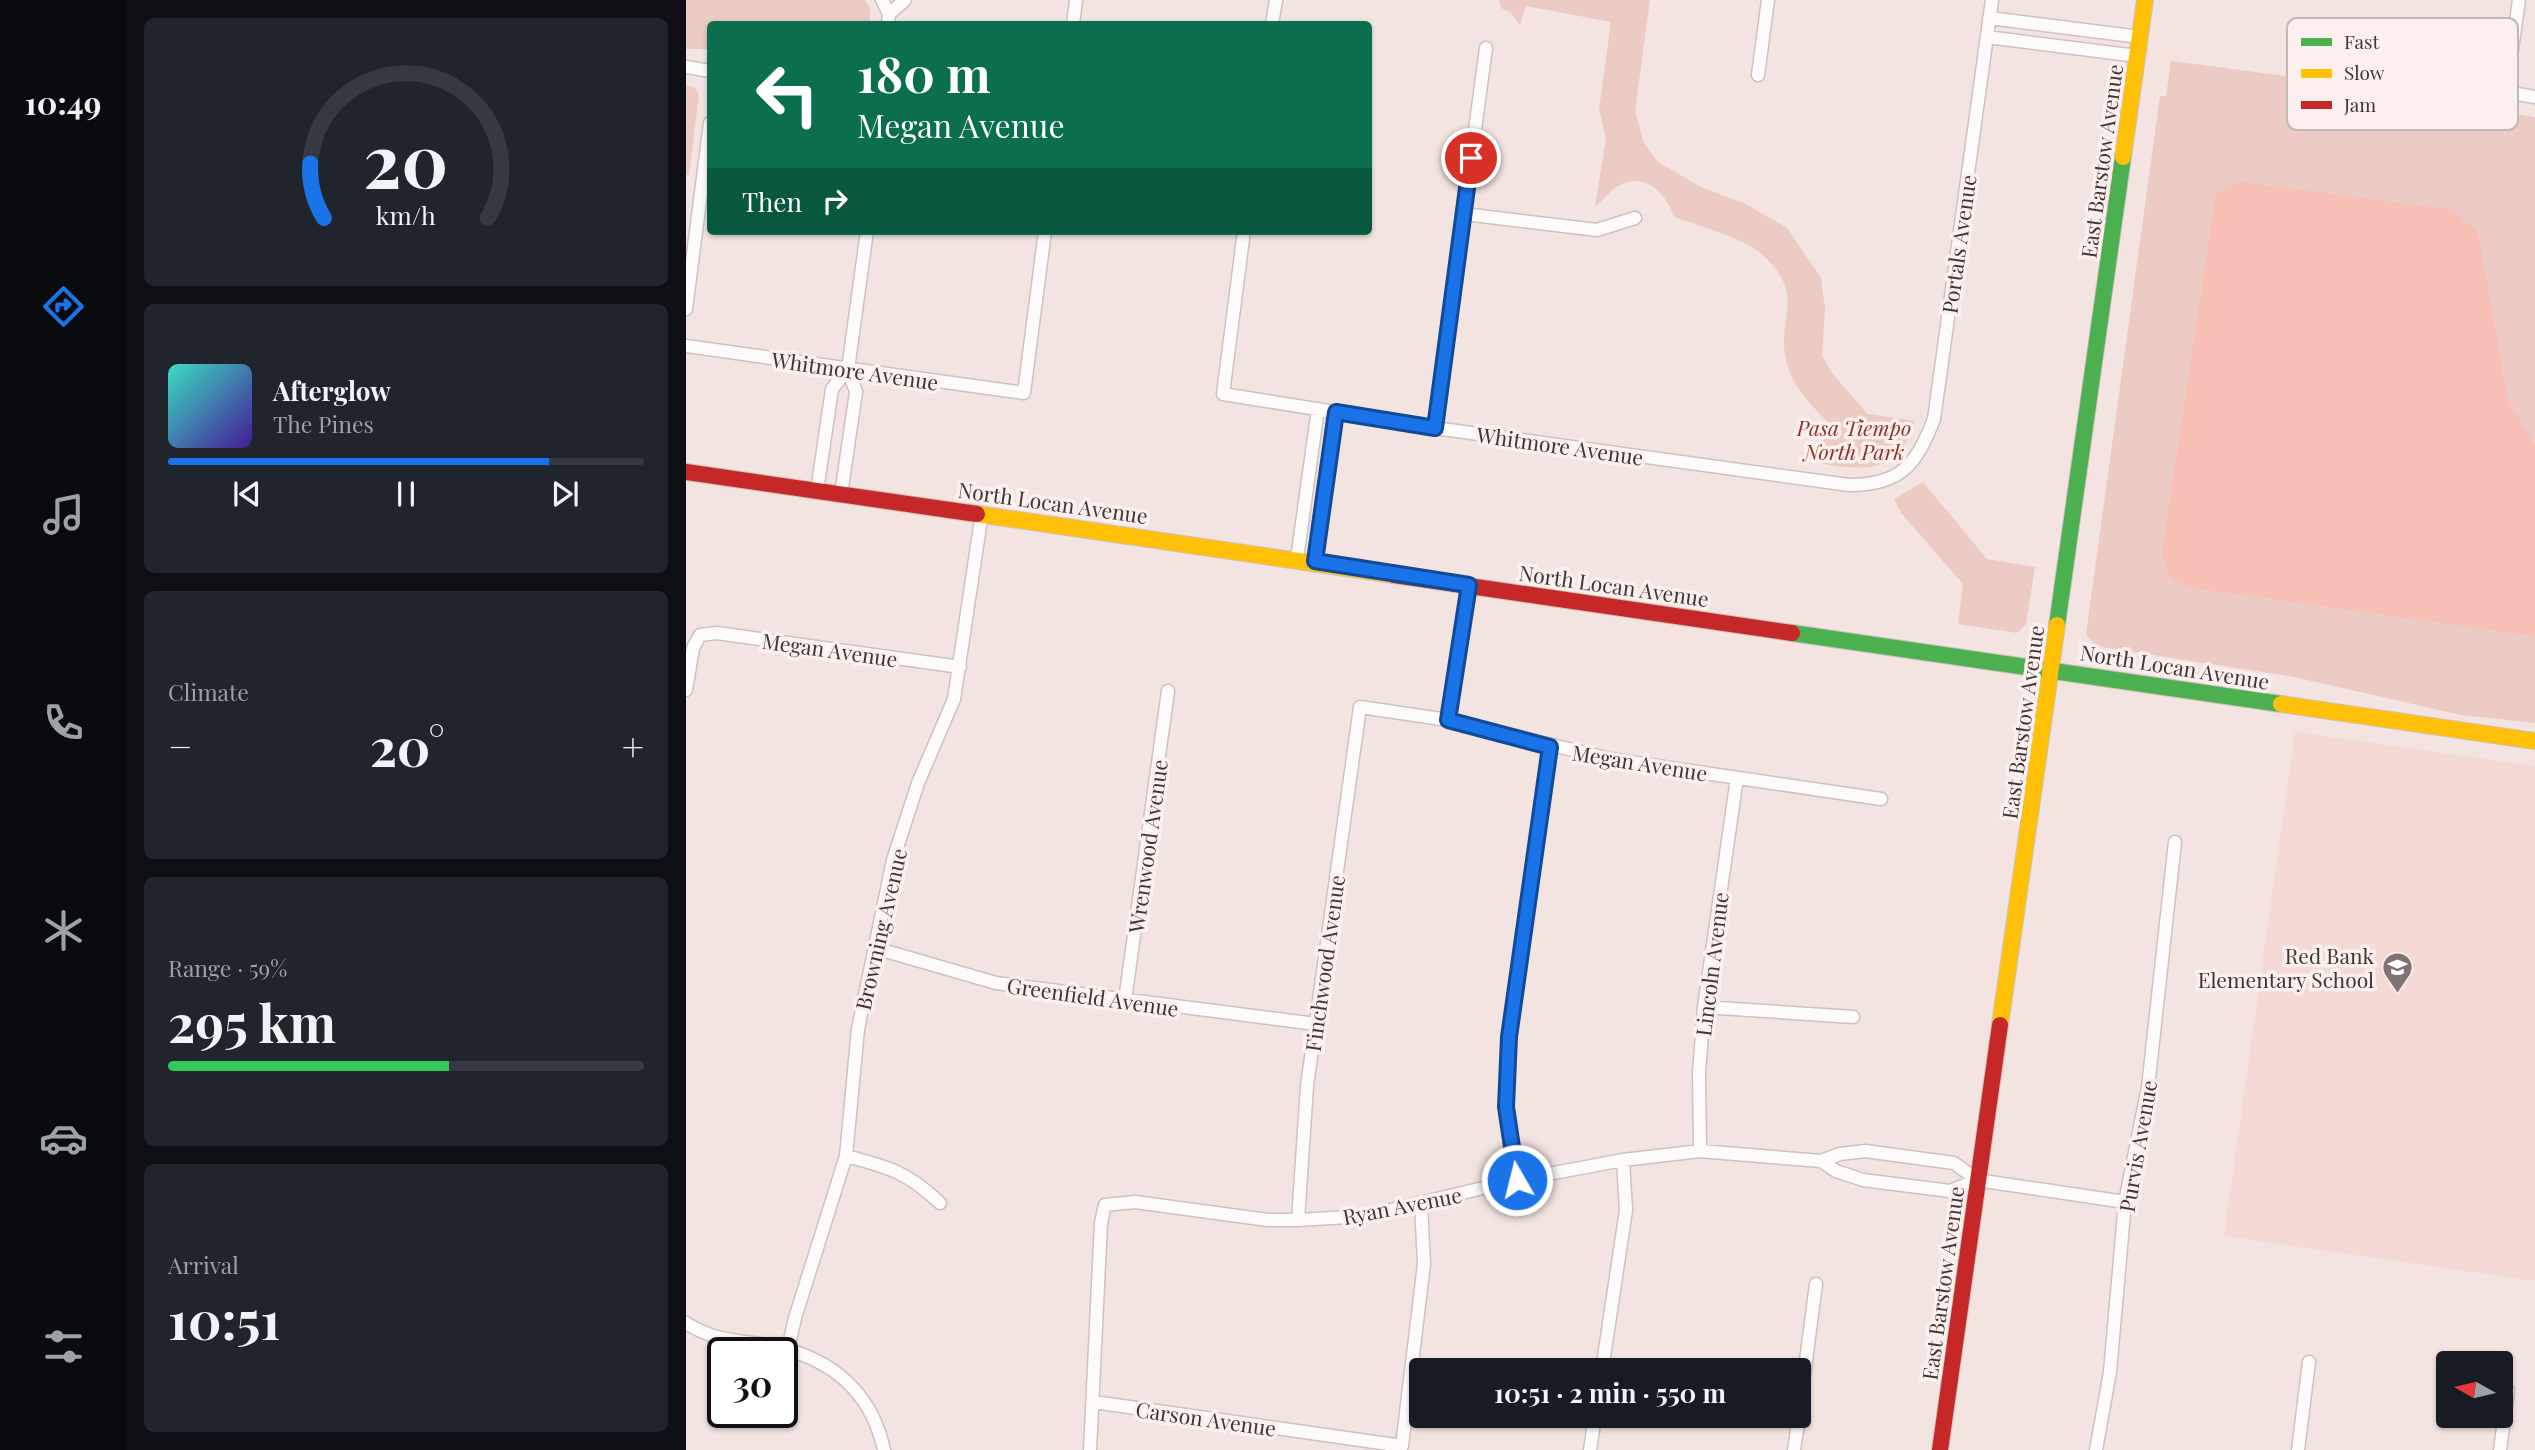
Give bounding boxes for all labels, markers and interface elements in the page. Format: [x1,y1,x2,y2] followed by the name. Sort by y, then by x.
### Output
[2287,18,2518,130] legend
[2344,28,2380,54] text: Fast
[857,40,991,105] text: 180 m
[742,49,833,140] icon: left
[2344,59,2385,85] text: Slow
[2074,62,2128,260] street label: East Barstow Avenue
[25,80,101,123] text: 10:49
[2343,91,2376,117] text: Jam
[857,103,1065,146] text: Megan Avenue
[363,110,449,207] text: 20
[1441,128,1501,188] pin
[1452,139,1490,177] icon: arrive
[1934,173,1982,315] street label: Portals Avenue
[816,182,854,220] icon: right
[742,184,802,219] text: Then
[376,198,436,231] text: km/h
[39,282,88,331] icon: directions
[769,344,940,396] street label: Whitmore Avenue
[273,373,391,408] text: Afterglow
[273,408,374,439] text: The Pines
[1796,413,1911,465] park label: Pasa Tiempo North Park
[1474,419,1645,471] street label: Whitmore Avenue
[228,475,266,513] icon: previous
[387,475,425,513] icon: pause
[546,475,584,513] icon: next
[956,475,1150,529] street label: North Locan Avenue
[39,490,88,539] icon: music
[1517,558,1711,612] street label: North Locan Avenue
[1995,623,2049,821] street label: East Barstow Avenue
[761,626,899,672] street label: Megan Avenue
[2078,637,2272,695] street label: North Locan Avenue
[168,676,249,707] text: Climate
[39,698,88,747] icon: phone
[370,711,445,780] text: 20°
[168,720,193,771] text: −
[622,720,644,771] text: +
[1571,738,1709,786] street label: Megan Avenue
[1121,757,1173,936] street label: Wrenwood Avenue
[848,845,912,1013] street label: Browning Avenue
[1298,873,1350,1053] street label: Finchwood Avenue
[1688,890,1734,1038] street label: Lincoln Avenue
[39,906,88,955] icon: climate
[2198,941,2374,993] place label: Red Bank Elementary School
[2380,950,2414,994] school or university icon: Red Bank Elementary School
[168,952,287,983] text: Range · 59%
[1005,970,1181,1022] street label: Greenfield Avenue
[168,987,336,1056] text: 295 km
[2112,1078,2162,1214] street label: Purvis Avenue
[39,1114,88,1163] icon: car
[1480,1143,1554,1217] position arrow
[1340,1180,1464,1230] street label: Ryan Avenue
[1915,1184,1969,1382] street label: East Barstow Avenue
[168,1249,239,1280] text: Arrival
[168,1284,280,1353] text: 10:51
[39,1322,88,1371] icon: filters
[707,1337,798,1428] speed limit sign: 30
[2436,1351,2513,1428] north arrow
[2436,1351,2513,1428] map controls
[1494,1375,1726,1410] text: 10:51 · 2 min · 550 m
[1134,1394,1278,1442] street label: Carson Avenue

